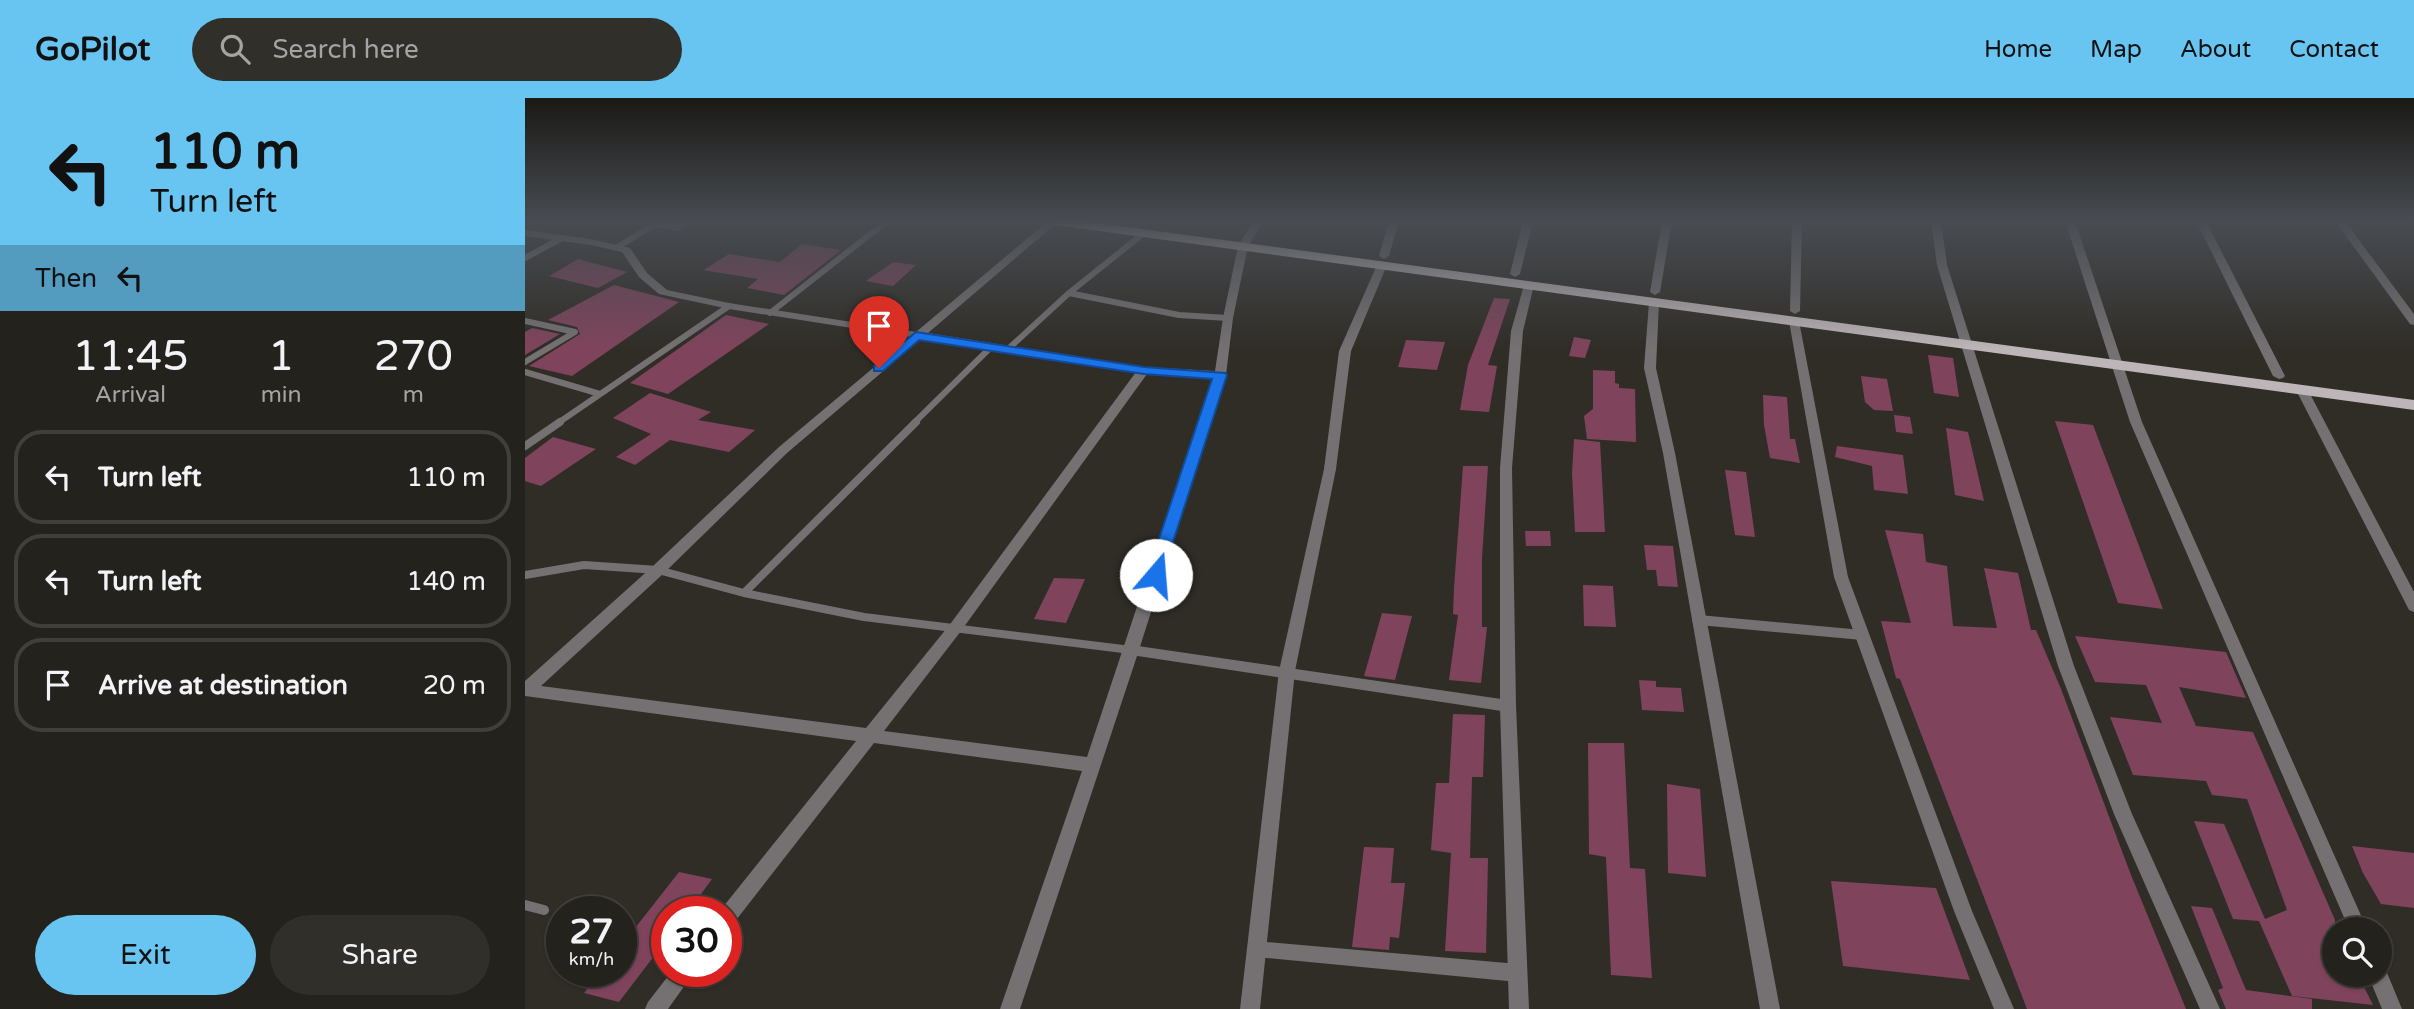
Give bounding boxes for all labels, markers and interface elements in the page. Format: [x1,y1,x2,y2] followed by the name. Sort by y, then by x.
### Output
[192,18,682,81] search box
[35,30,150,69] text: GoPilot
[216,30,254,68] icon: search
[272,34,419,65] text: Search here
[1984,35,2052,64] text: Home
[2090,35,2142,64] text: Map
[2180,35,2251,64] text: About
[2289,35,2379,64] text: Contact
[150,123,300,182] text: 110 m
[35,126,126,217] icon: left
[150,183,277,221] text: Turn left
[111,259,149,297] icon: left
[35,263,97,294] text: Then
[849,296,909,368] pin
[860,307,898,345] icon: arrive
[72,331,189,382] text: 11:45
[268,331,294,382] text: 1
[374,331,453,382] text: 270
[95,381,166,409] text: Arrival
[261,381,302,409] text: min
[403,381,424,409] text: m
[39,458,77,496] icon: left
[98,462,201,493] text: Turn left
[406,462,486,493] text: 110 m
[1119,538,1193,612] position arrow
[39,562,77,600] icon: left
[98,566,201,597] text: Turn left
[406,566,486,597] text: 140 m
[39,666,77,704] icon: arrive
[98,670,348,701] text: Arrive at destination
[423,670,486,701] text: 20 m
[651,896,742,987] speed limit sign: 30
[570,911,613,953] text: 27
[35,915,256,995] button: Exit
[270,915,490,995] button: Share
[2322,917,2392,987] map controls
[2322,917,2392,987] button: search
[569,948,614,970] text: km/h

